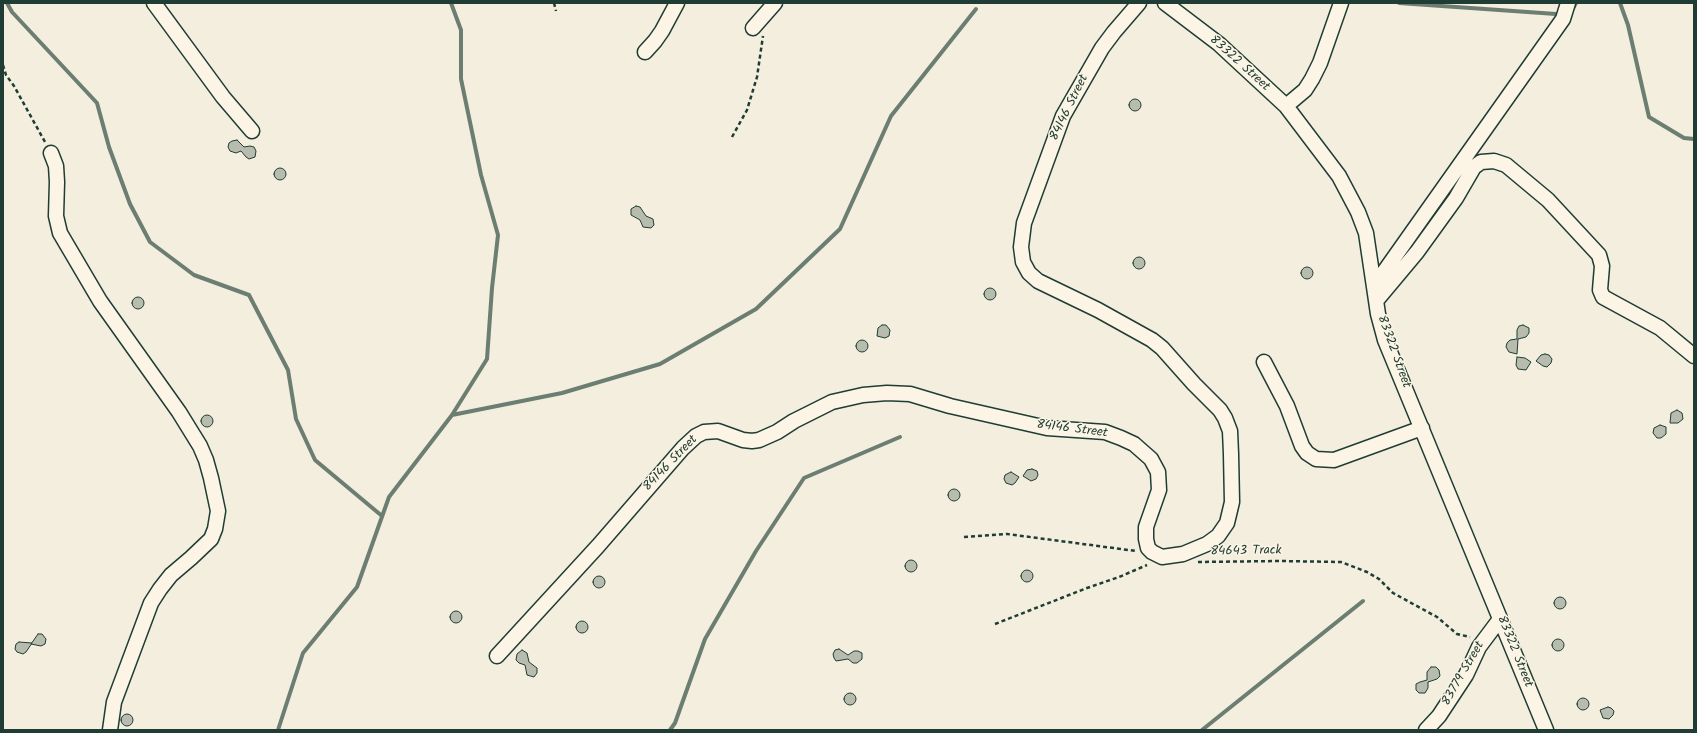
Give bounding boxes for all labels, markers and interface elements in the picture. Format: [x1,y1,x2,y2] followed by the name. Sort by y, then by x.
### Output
[1206,33,1272,95] street label: 83322 Street
[1047,72,1093,144] street label: 84146 Street
[1373,314,1413,390] street label: 83322 Street
[1035,418,1109,442] street label: 84146 Street
[641,433,701,495] street label: 84146 Street
[1210,544,1282,560] street label: 84643 Track
[1493,614,1535,690] street label: 83322 Street
[1439,639,1489,709] street label: 83779 Street

